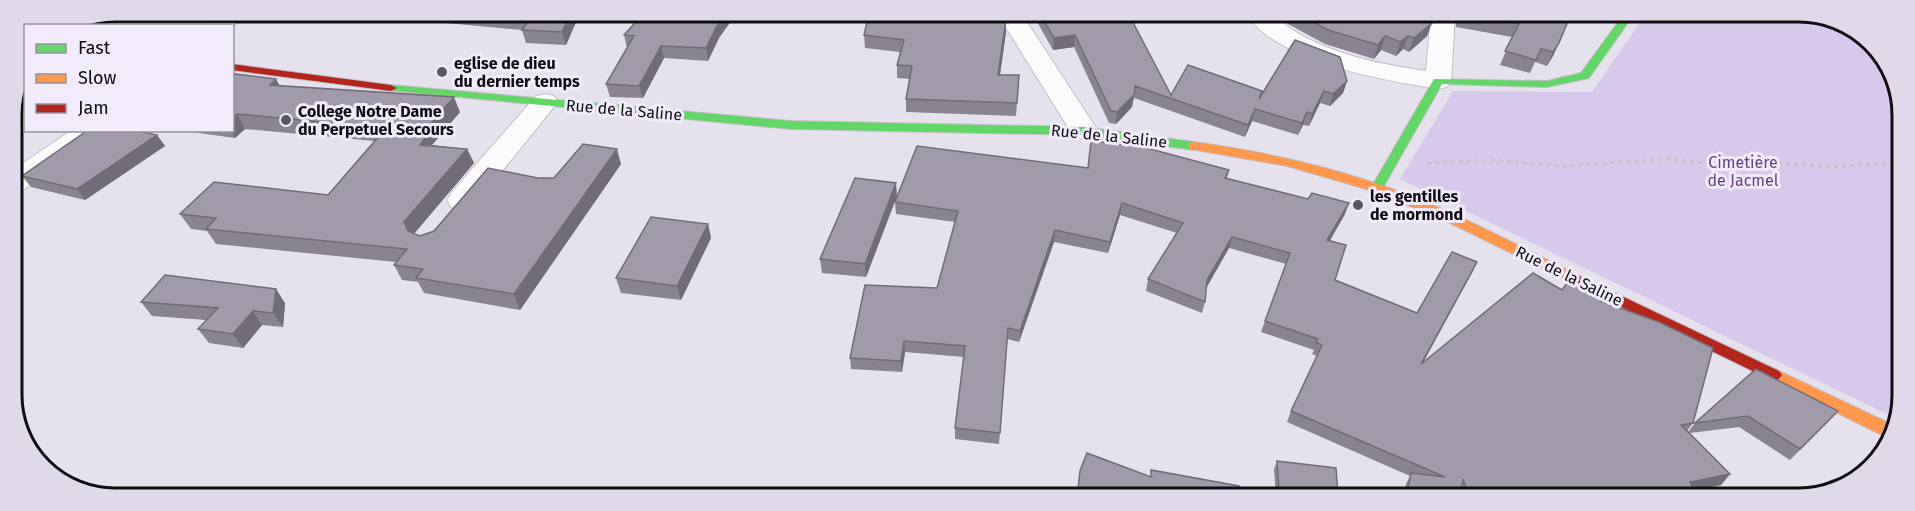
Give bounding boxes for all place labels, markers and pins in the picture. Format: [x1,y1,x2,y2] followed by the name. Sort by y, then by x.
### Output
[454,54,580,91] place label: eglise de dieu du dernier temps
[435,65,449,79] marker: eglise de dieu du dernier temps
[298,102,454,139] place label: College Notre Dame du Perpetuel Secours
[279,113,293,127] marker: College Notre Dame du Perpetuel Secours
[1370,187,1463,224] place label: les gentilles de mormond
[1351,198,1365,212] marker: les gentilles de mormond

